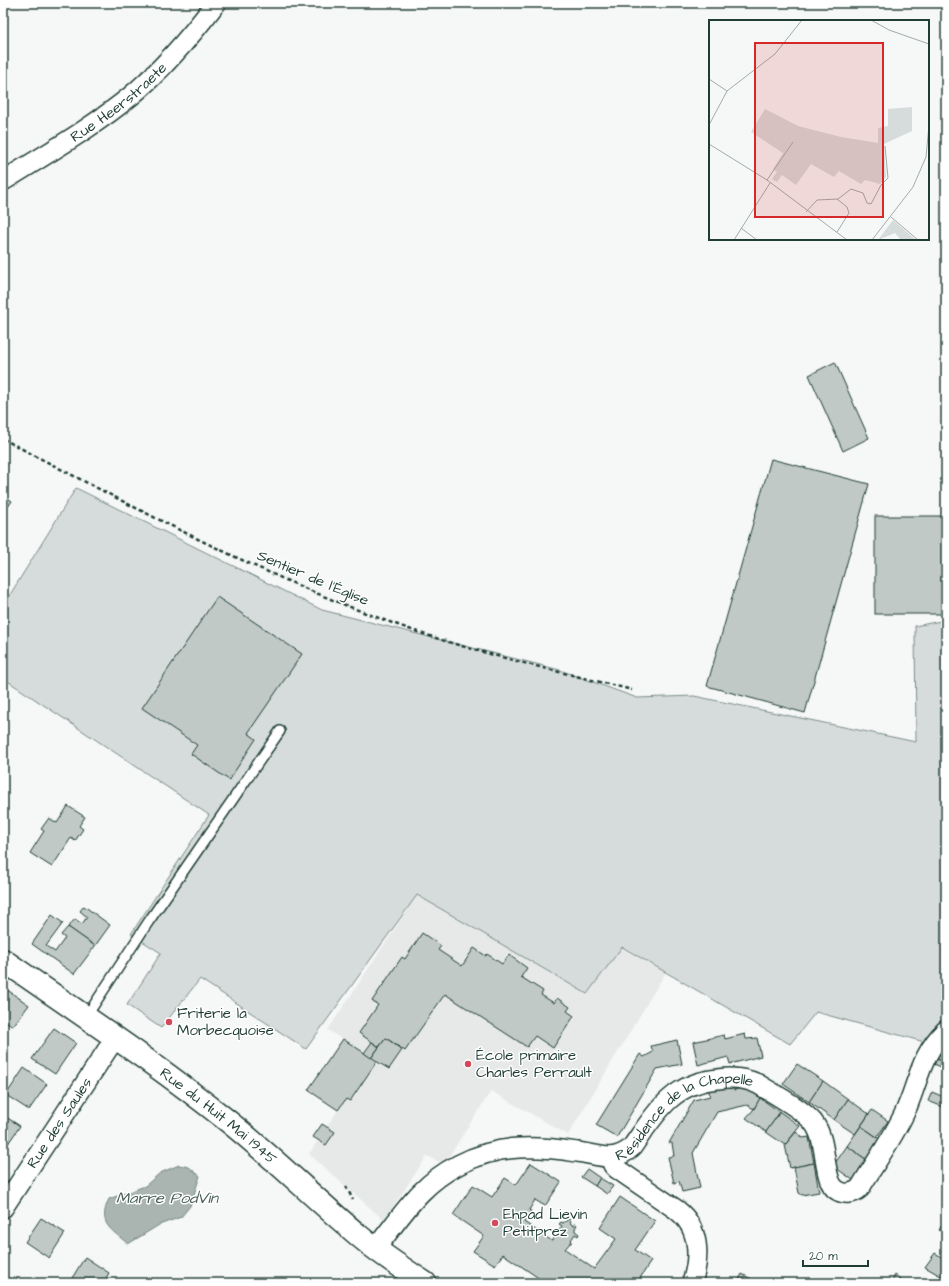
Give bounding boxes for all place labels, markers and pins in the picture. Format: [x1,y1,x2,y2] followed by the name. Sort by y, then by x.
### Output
[177,1003,274,1041] place label: Friterie la Morbecquoise
[164,1017,174,1027] marker: Friterie la Morbecquoise
[476,1045,592,1083] place label: École primaire Charles Perrault
[463,1059,473,1069] marker: École primaire Charles Perrault
[503,1204,588,1242] place label: Ehpad Lievin Petitprez
[490,1218,500,1228] marker: Ehpad Lievin Petitprez

